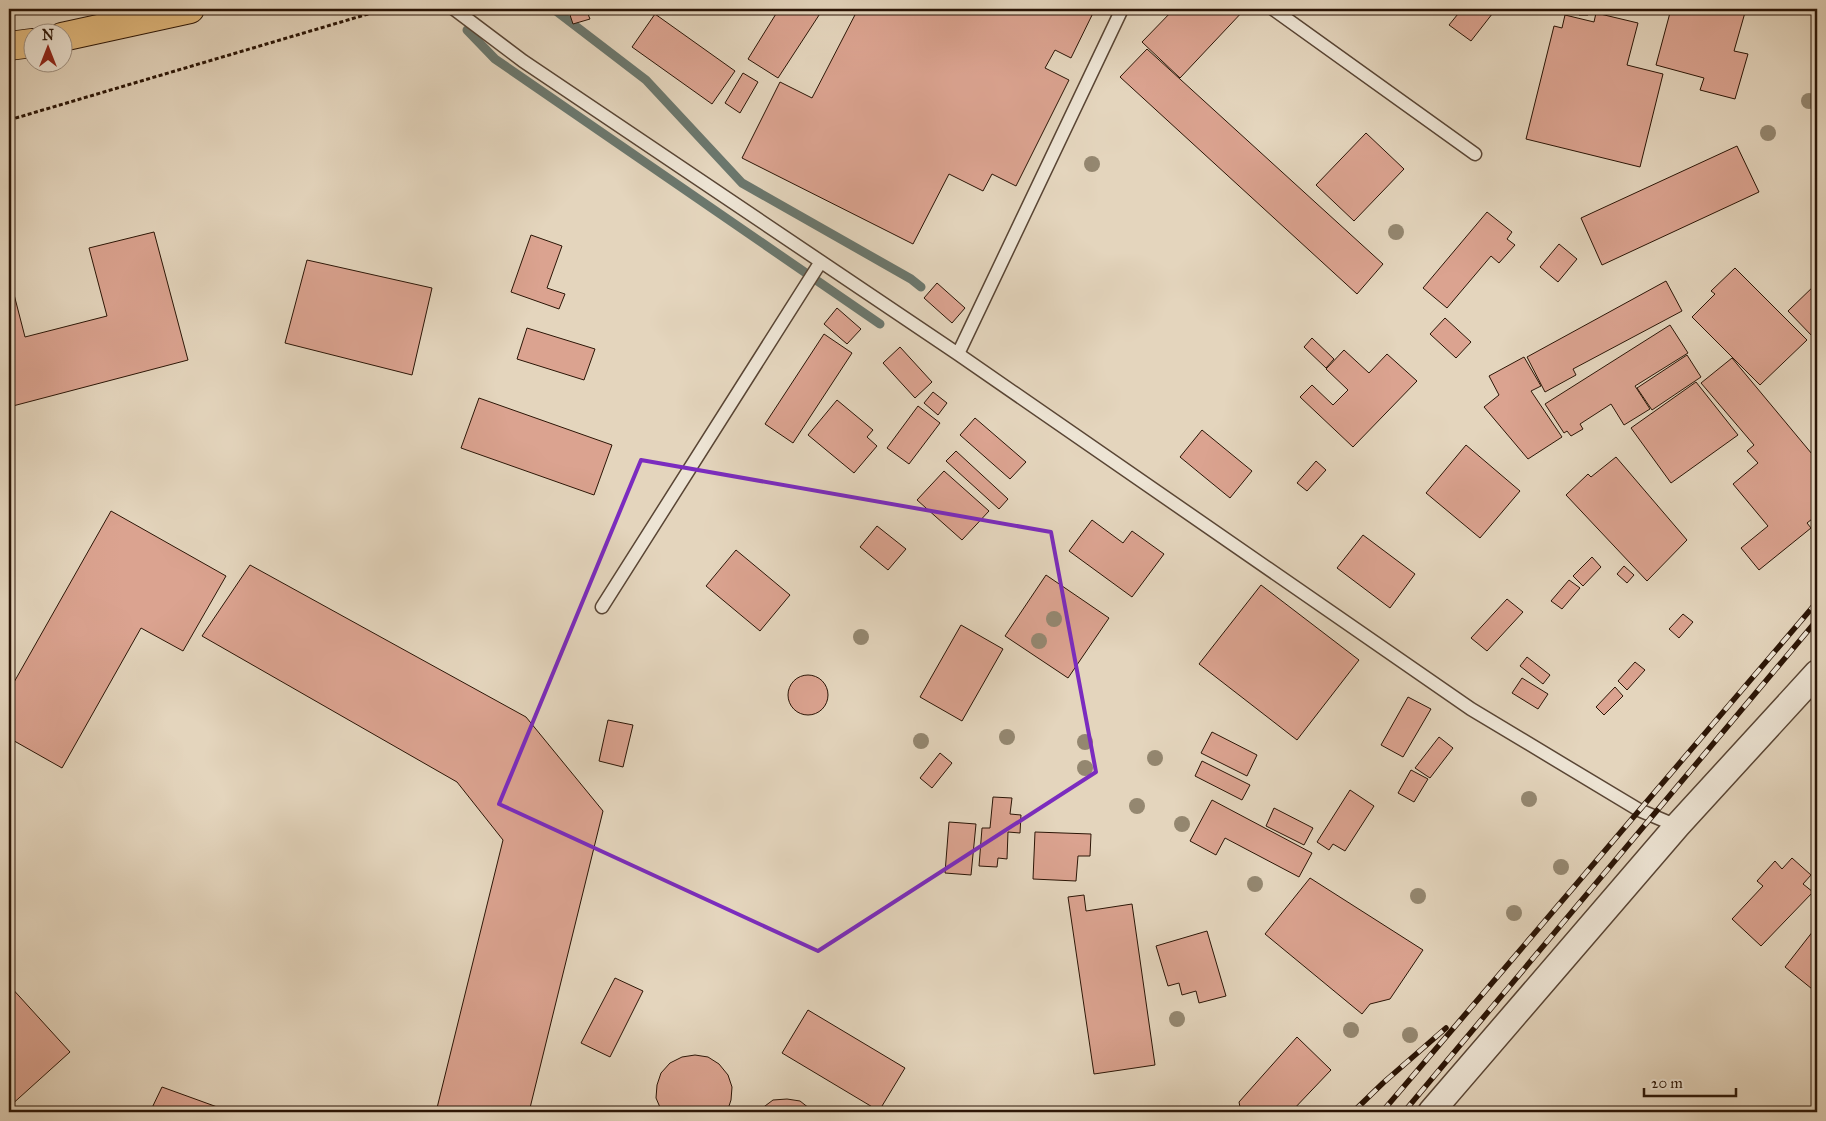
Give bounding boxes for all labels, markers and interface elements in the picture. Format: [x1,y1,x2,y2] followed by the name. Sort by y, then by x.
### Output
[22,22,72,72] north arrow
[42,27,54,44] text: N
[1644,1066,1736,1098] scale bar
[1651,1074,1683,1092] text: 20 m

